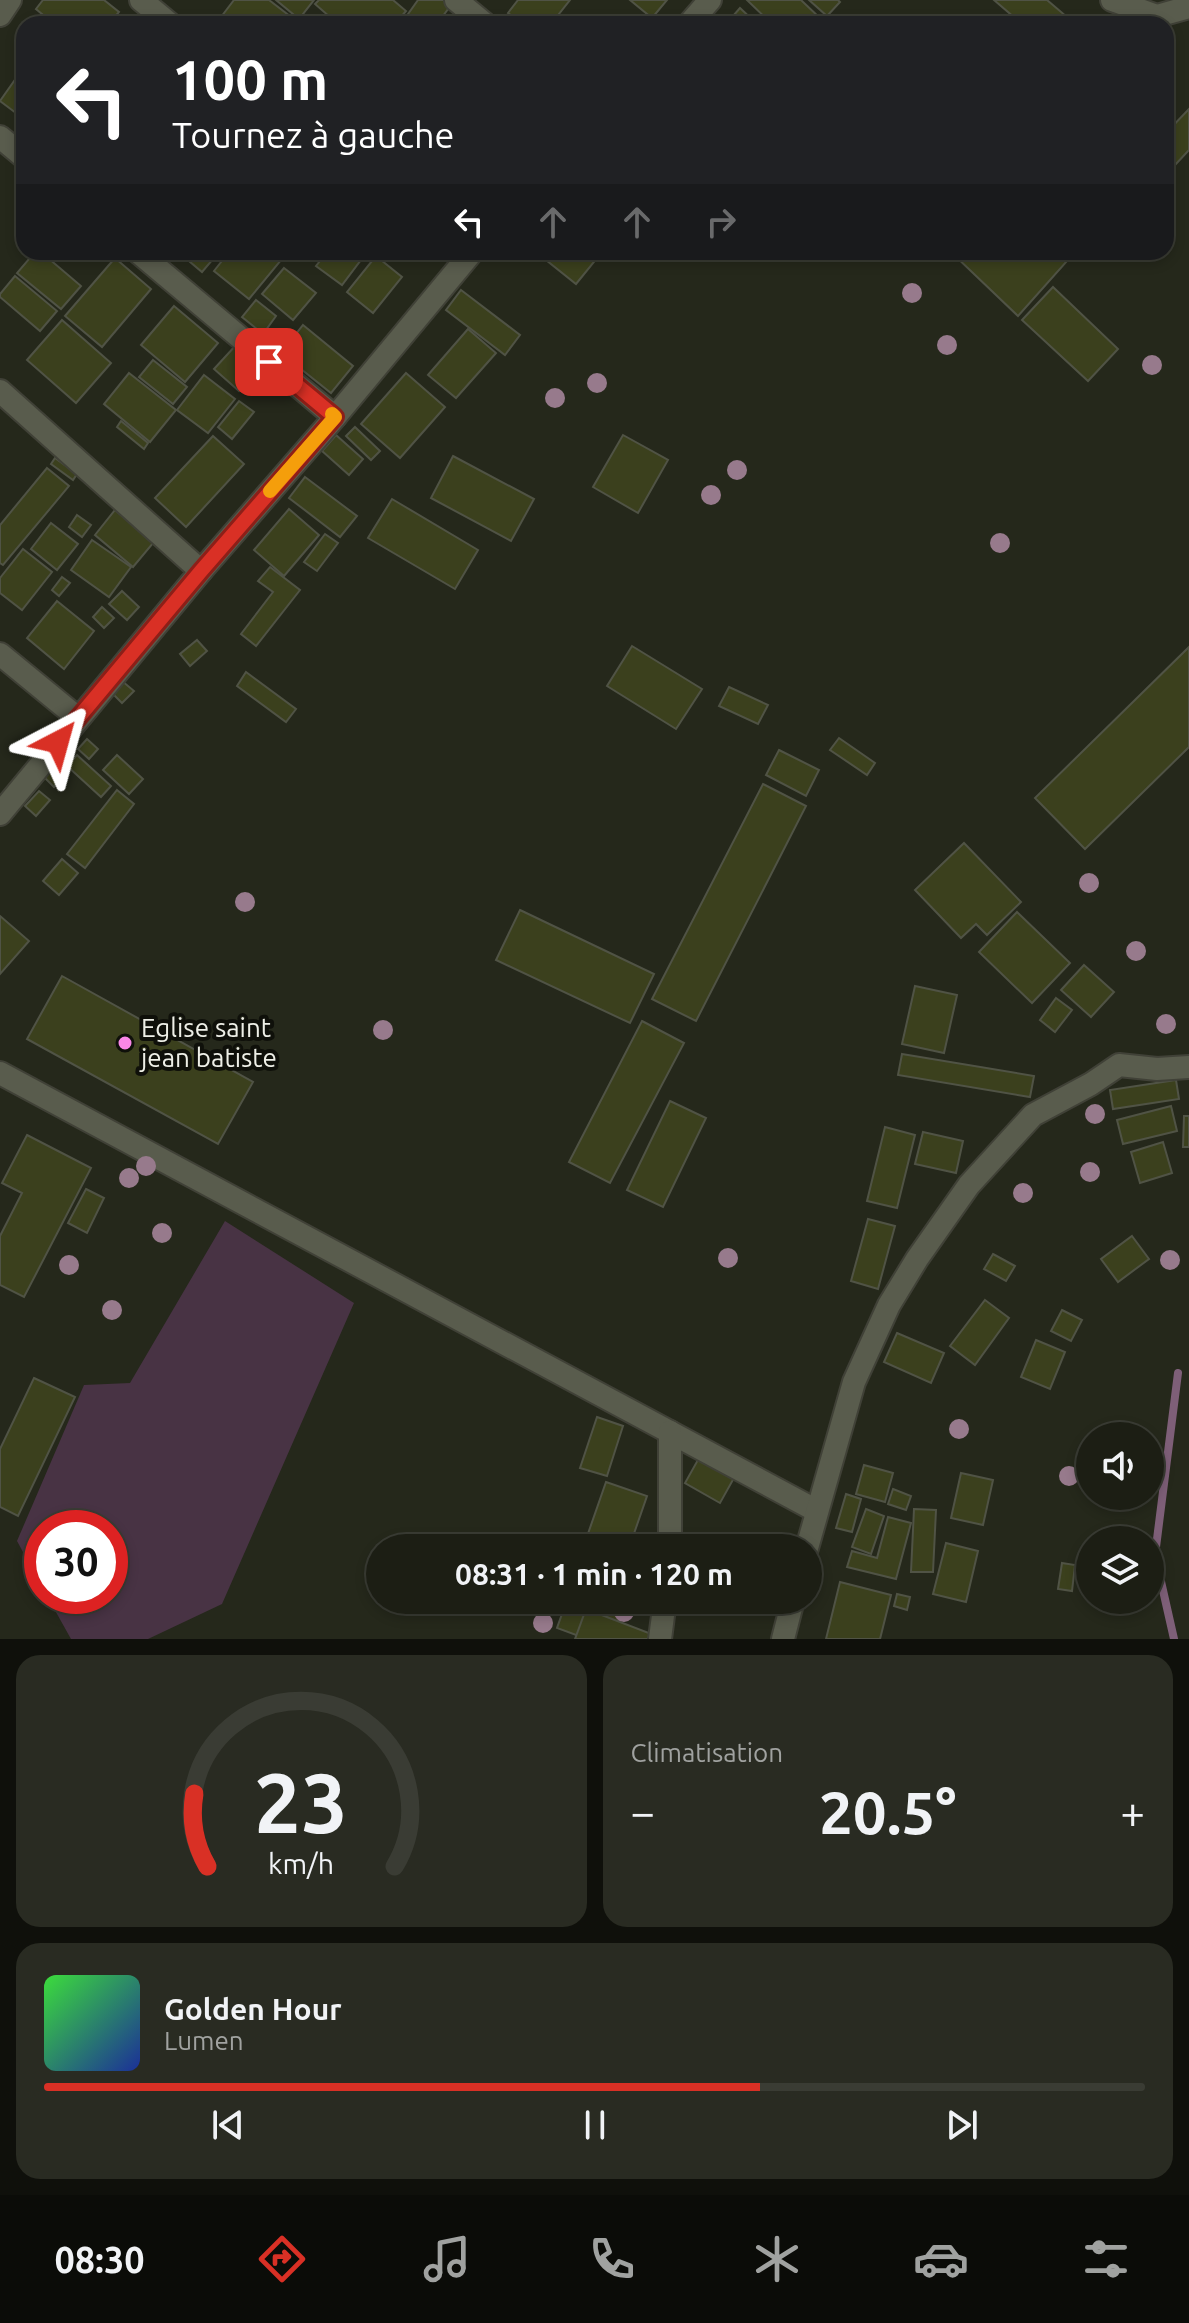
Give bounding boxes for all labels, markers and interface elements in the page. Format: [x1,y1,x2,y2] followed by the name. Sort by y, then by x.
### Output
[40,48,144,152] icon: left
[172,48,328,111] text: 100 m
[172,114,454,155] text: Tournez à gauche
[447,200,491,244] icon: left
[531,200,575,244] icon: ahead
[615,200,659,244] icon: ahead
[699,200,743,244] icon: right
[235,328,303,396] pin
[247,340,291,384] icon: arrive
[16,700,100,784] position arrow
[139,1013,277,1072] place label: Eglise saint jean batiste
[116,1034,134,1052] marker: Eglise saint jean batiste
[1076,1422,1164,1614] map controls
[1076,1422,1164,1510] button: sound
[24,1510,128,1614] speed limit sign: 30
[1076,1526,1164,1614] button: layers
[455,1557,733,1591] text: 08:31 · 1 min · 120 m
[631,1738,783,1767] text: Climatisation
[254,1755,348,1849] text: 23
[819,1778,956,1845] text: 20.5°
[631,1787,655,1836] text: −
[1120,1787,1145,1836] text: +
[268,1847,334,1879] text: km/h
[164,1992,342,2026] text: Golden Hour
[164,2026,244,2055] text: Lumen
[206,2103,250,2147] icon: previous
[573,2103,617,2147] icon: pause
[940,2103,984,2147] icon: next
[254,2231,310,2287] icon: directions
[419,2231,475,2287] icon: music
[584,2231,640,2287] icon: phone
[749,2231,805,2287] icon: climate
[913,2231,969,2287] icon: car
[1078,2231,1134,2287] icon: filters
[54,2239,145,2280] text: 08:30

